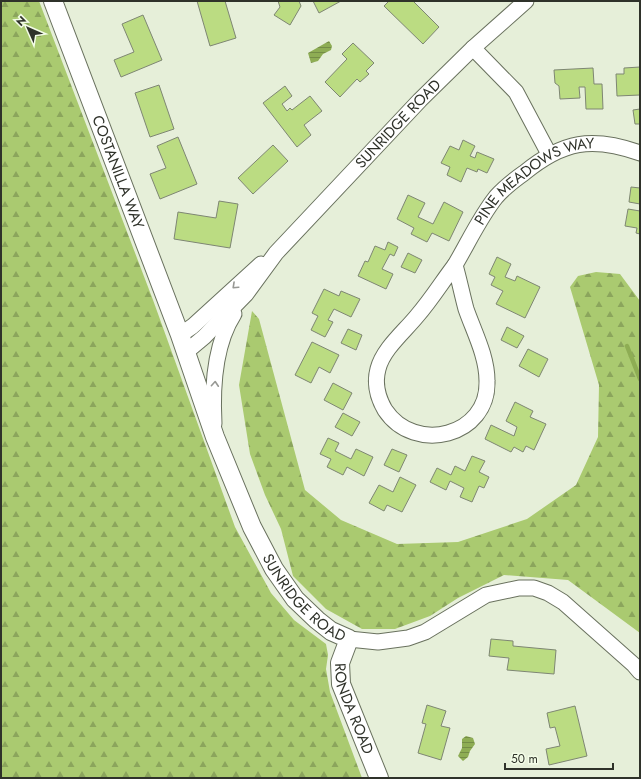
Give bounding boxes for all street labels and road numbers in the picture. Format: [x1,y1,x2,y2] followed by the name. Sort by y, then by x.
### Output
[350,74,446,173] street label: SUNRIDGE ROAD
[86,112,150,233] street label: COSTANILLA WAY
[469,132,595,229] street label: PINE MEADOWS WAY
[257,550,349,647] street label: SUNRIDGE ROAD
[329,662,379,758] street label: RONDA ROAD

